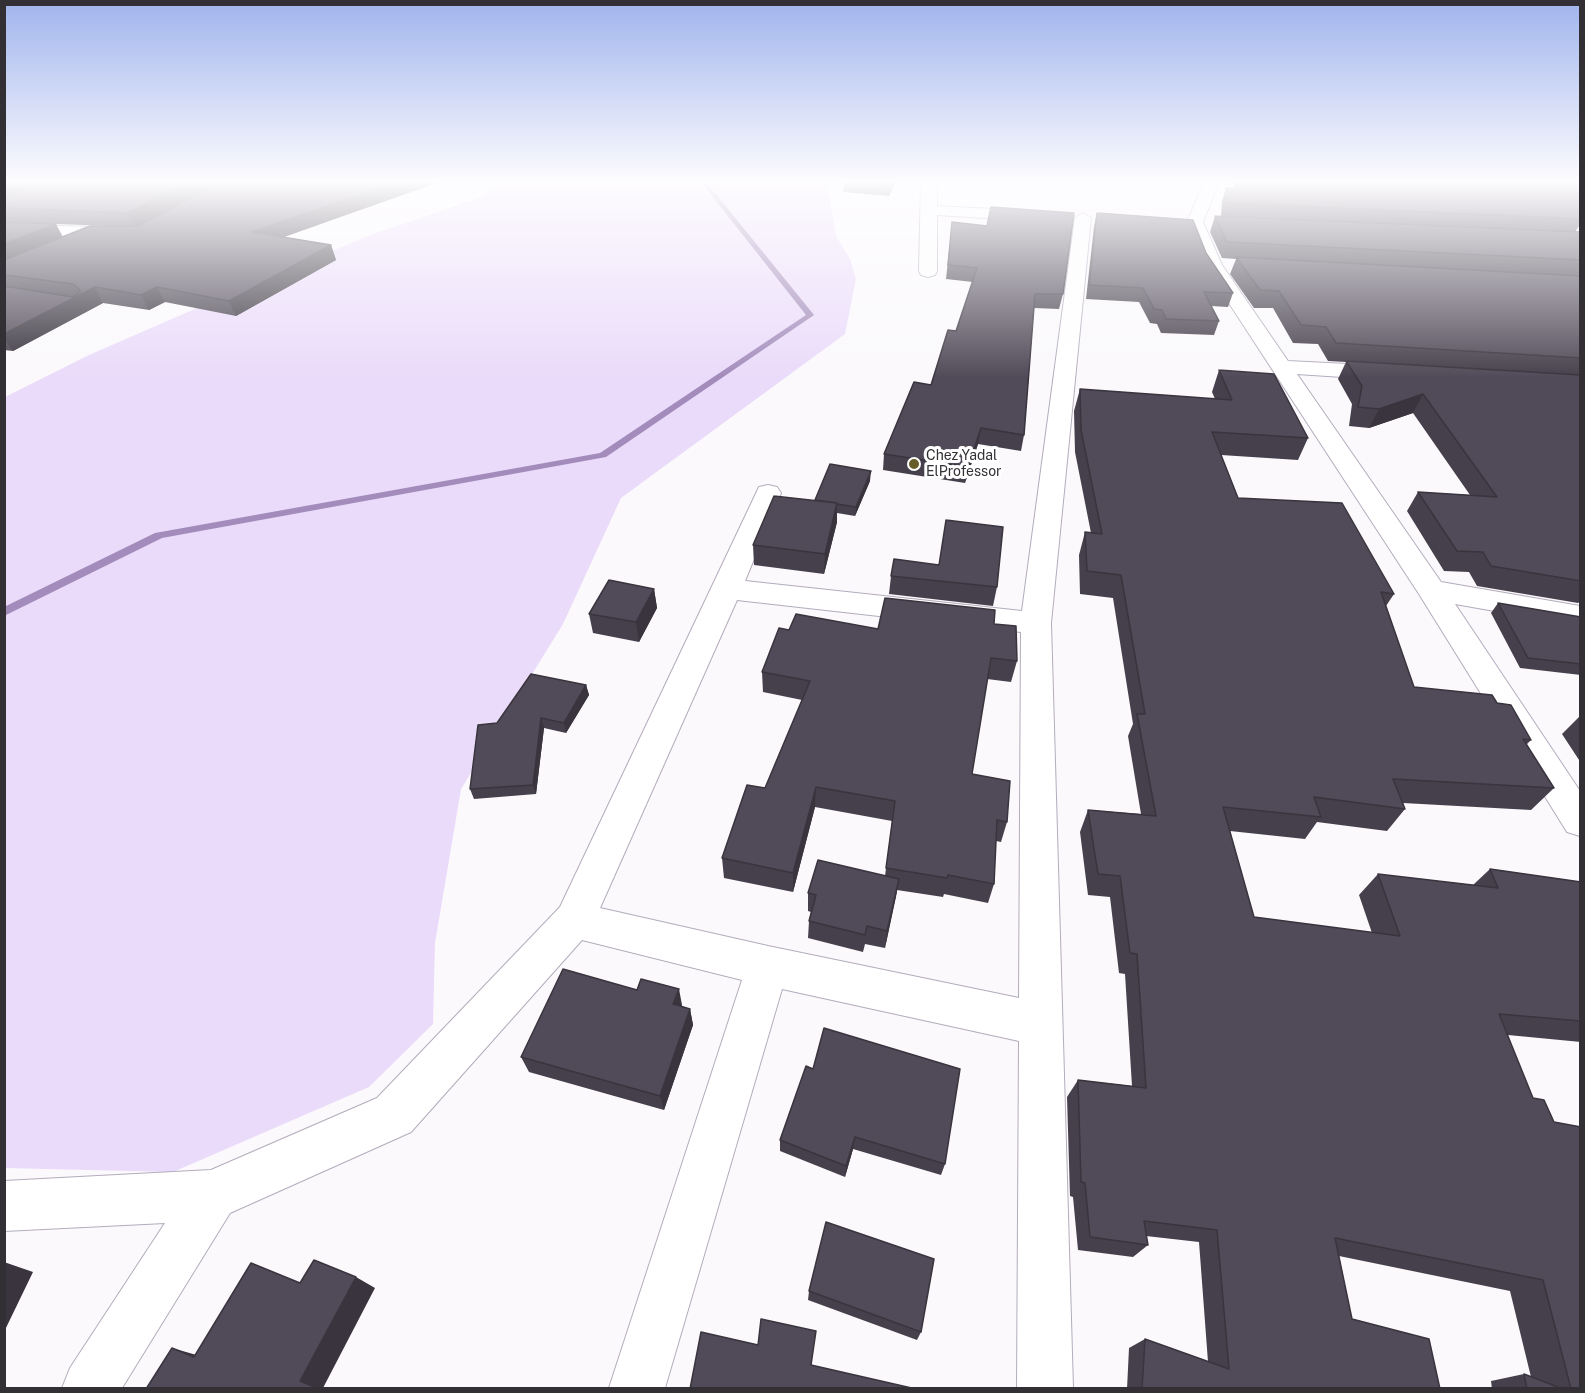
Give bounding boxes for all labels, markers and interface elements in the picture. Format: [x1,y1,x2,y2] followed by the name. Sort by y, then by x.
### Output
[926,448,1002,480] place label: Chez Yadal ElProfessor
[907,457,921,471] marker: Chez Yadal ElProfessor

